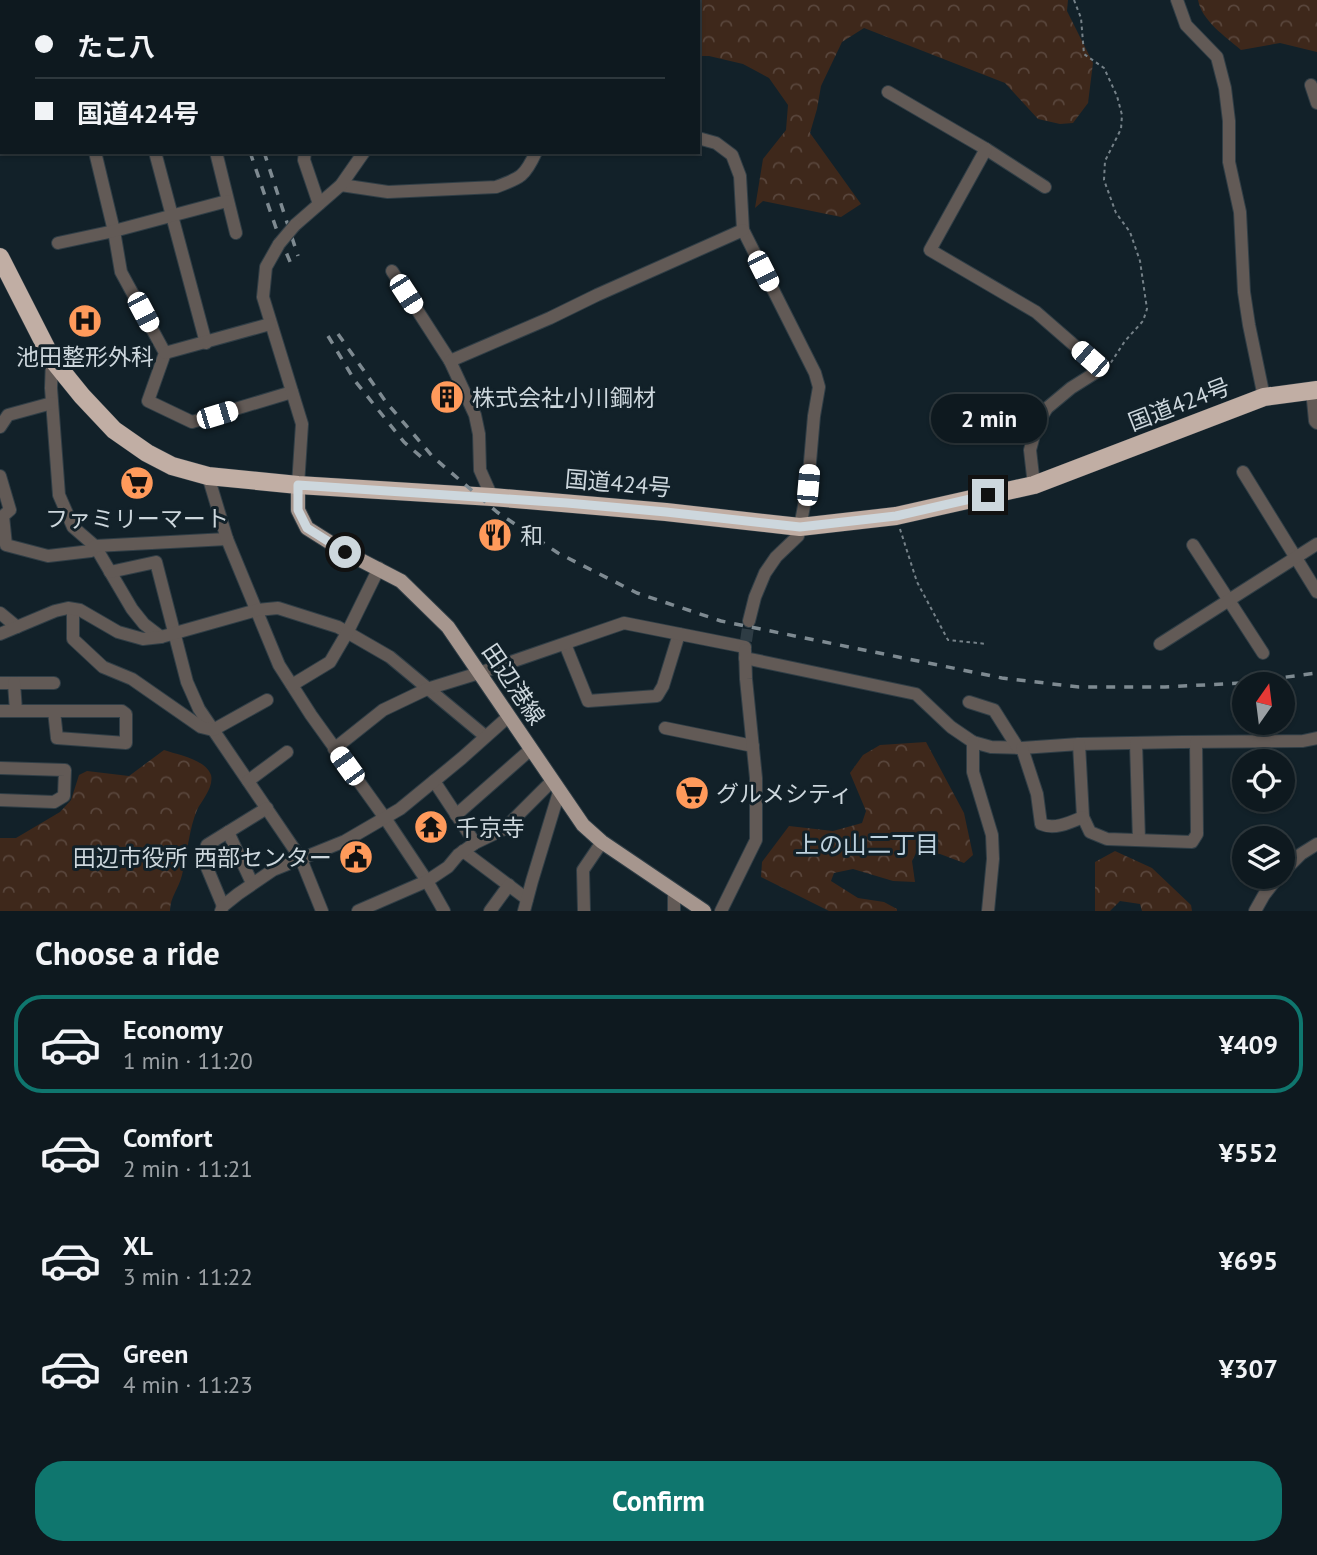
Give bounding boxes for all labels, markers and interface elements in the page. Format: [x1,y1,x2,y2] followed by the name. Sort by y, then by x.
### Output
[77,30,155,63] text: たこ八
[77,97,199,130] text: 国道424号
[745,248,782,294] car
[386,271,427,317] car
[124,289,163,335] car
[66,302,104,340] hospital icon: 池田整形外科
[1068,337,1113,381] car
[16,342,154,371] place label: 池田整形外科
[1124,371,1234,437] street label: 国道424号
[428,378,466,416] building icon: 株式会社小川鋼材
[472,383,656,412] place label: 株式会社小川鋼材
[930,393,1046,442] callout: 2 min
[194,399,241,431] car
[961,404,1017,433] text: 2 min
[796,463,821,507] car
[118,464,156,502] supermarket icon: ファミリーマート
[564,464,672,502] street label: 国道424号
[972,479,1004,511] route end
[45,504,229,533] place label: ファミリーマート
[476,516,514,554] restaurant icon: 和
[520,521,543,550] place label: 和
[329,536,361,568] route start
[476,638,552,730] street label: 田辺港線
[1232,672,1295,735] north arrow
[1232,672,1295,889] map controls
[327,743,368,789] car
[1232,749,1295,812] button: locate
[673,774,711,812] supermarket icon: グルメシティ
[716,779,853,808] place label: グルメシティ
[412,808,450,846] temple icon: 千京寺
[456,813,525,842] place label: 千京寺
[1232,826,1295,889] button: layers
[795,829,939,860] district label: 上の山二丁目
[337,838,375,876] public building icon: 田辺市役所 西部センター
[73,843,332,872] place label: 田辺市役所 西部センター
[35,932,220,974] text: Choose a ride
[39,1013,102,1076] icon: car
[123,1013,223,1046] text: Economy
[1219,1028,1278,1061] text: ¥409
[123,1046,253,1075] text: 1 min · 11:20
[39,1121,102,1184] icon: car
[123,1121,213,1154] text: Comfort
[1219,1136,1278,1169] text: ¥552
[123,1154,253,1183] text: 2 min · 11:21
[39,1229,102,1292] icon: car
[123,1229,153,1262] text: XL
[1219,1244,1278,1277] text: ¥695
[123,1262,253,1291] text: 3 min · 11:22
[39,1337,102,1400] icon: car
[123,1337,188,1370] text: Green
[1219,1352,1278,1385] text: ¥307
[123,1370,253,1399] text: 4 min · 11:23
[35,1461,1282,1541] button: Confirm

